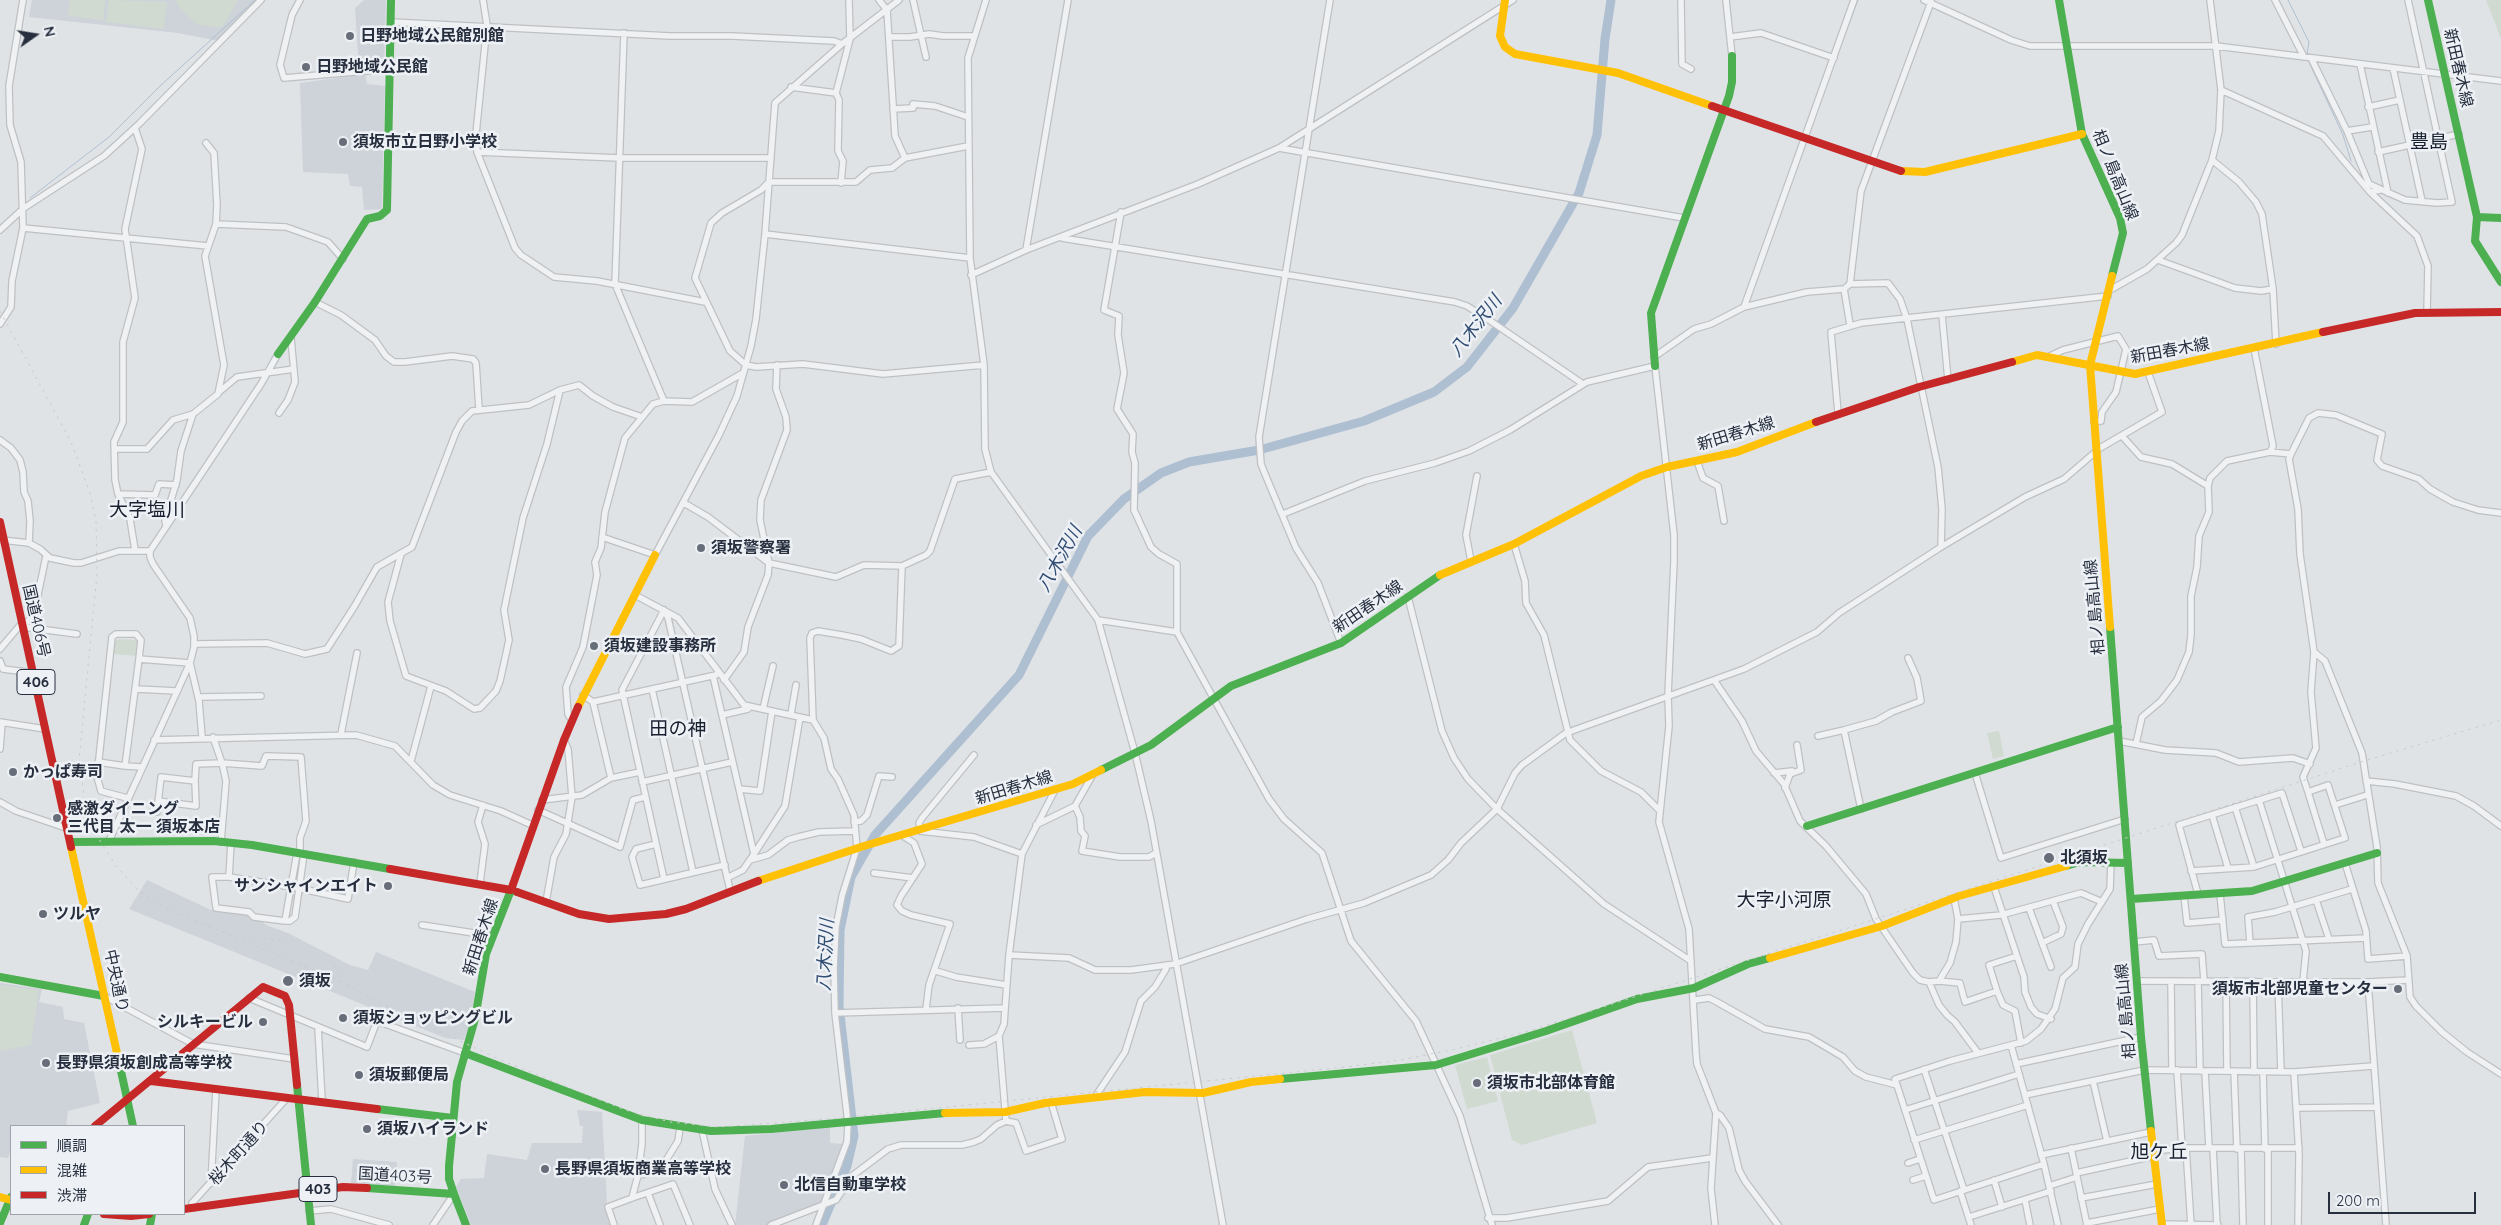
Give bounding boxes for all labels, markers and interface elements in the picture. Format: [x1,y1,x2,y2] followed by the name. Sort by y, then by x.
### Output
[10,10,60,60] north arrow
[40,25,60,39] text: N
[360,26,504,46] place label: 日野地域公民館別館
[2440,27,2476,109] street label: 新田春木線
[344,30,356,42] marker: 日野地域公民館別館
[316,57,428,77] place label: 日野地域公民館
[300,61,312,73] marker: 日野地域公民館
[2088,127,2142,223] street label: 相ノ島高山線
[2410,131,2448,153] district label: 豊島
[353,132,497,152] place label: 須坂市立日野小学校
[337,136,349,148] marker: 須坂市立日野小学校
[1445,291,1507,361] water label: 八木沢川
[2129,335,2211,367] street label: 新田春木線
[1695,413,1777,455] street label: 新田春木線
[109,499,185,521] district label: 大字塩川
[1033,522,1087,596] water label: 八木沢川
[711,538,791,558] place label: 須坂警察署
[695,542,707,554] marker: 須坂警察署
[2081,558,2109,656] street label: 相ノ島高山線
[1329,577,1407,637] street label: 新田春木線
[18,583,54,659] street label: 国道406号
[604,636,716,656] place label: 須坂建設事務所
[588,640,600,652] marker: 須坂建設事務所
[17,670,55,694] road number: 406
[650,718,706,740] district label: 田の神
[23,762,103,782] place label: かっぱ寿司
[7,766,19,778] marker: かっぱ寿司
[973,767,1055,809] street label: 新田春木線
[67,799,220,837] place label: 感激ダイニング 三代目 太一 須坂本店
[51,812,63,824] marker: 感激ダイニング 三代目 太一 須坂本店
[2060,848,2108,868] place label: 北須坂
[2042,851,2056,865] marker: 北須坂
[234,876,378,896] place label: サンシャインエイト
[382,880,394,892] marker: サンシャインエイト
[1737,889,1831,911] district label: 大字小河原
[460,896,502,978] street label: 新田春木線
[53,904,101,924] place label: ツルヤ
[37,908,49,920] marker: ツルヤ
[813,918,839,992] water label: 八木沢川
[100,948,132,1014] street label: 中央通り
[2112,962,2140,1060] street label: 相ノ島高山線
[299,971,331,991] place label: 須坂
[281,974,295,988] marker: 須坂
[2212,979,2388,999] place label: 須坂市北部児童センター
[2392,983,2404,995] marker: 須坂市北部児童センター
[353,1008,513,1028] place label: 須坂ショッピングビル
[157,1012,253,1032] place label: シルキービル
[337,1012,349,1024] marker: 須坂ショッピングビル
[257,1016,269,1028] marker: シルキービル
[56,1053,232,1073] place label: 長野県須坂創成高等学校
[40,1057,52,1069] marker: 長野県須坂創成高等学校
[369,1065,449,1085] place label: 須坂郵便局
[353,1069,365,1081] marker: 須坂郵便局
[1487,1073,1615,1093] place label: 須坂市北部体育館
[1471,1077,1483,1089] marker: 須坂市北部体育館
[205,1117,273,1189] street label: 桜木町通り
[377,1119,489,1139] place label: 須坂ハイランド
[361,1123,373,1135] marker: 須坂ハイランド
[10,1125,185,1215] legend
[57,1136,87,1155] text: 順調
[2131,1141,2187,1163] district label: 旭ケ丘
[555,1159,731,1179] place label: 長野県須坂商業高等学校
[57,1161,87,1180] text: 混雑
[539,1163,551,1175] marker: 長野県須坂商業高等学校
[357,1164,433,1188] street label: 国道403号
[794,1175,906,1195] place label: 北信自動車学校
[299,1176,337,1202] road number: 403
[778,1179,790,1191] marker: 北信自動車学校
[2331,1182,2478,1214] scale bar
[57,1186,87,1205] text: 渋滞
[2336,1191,2380,1210] text: 200 m

